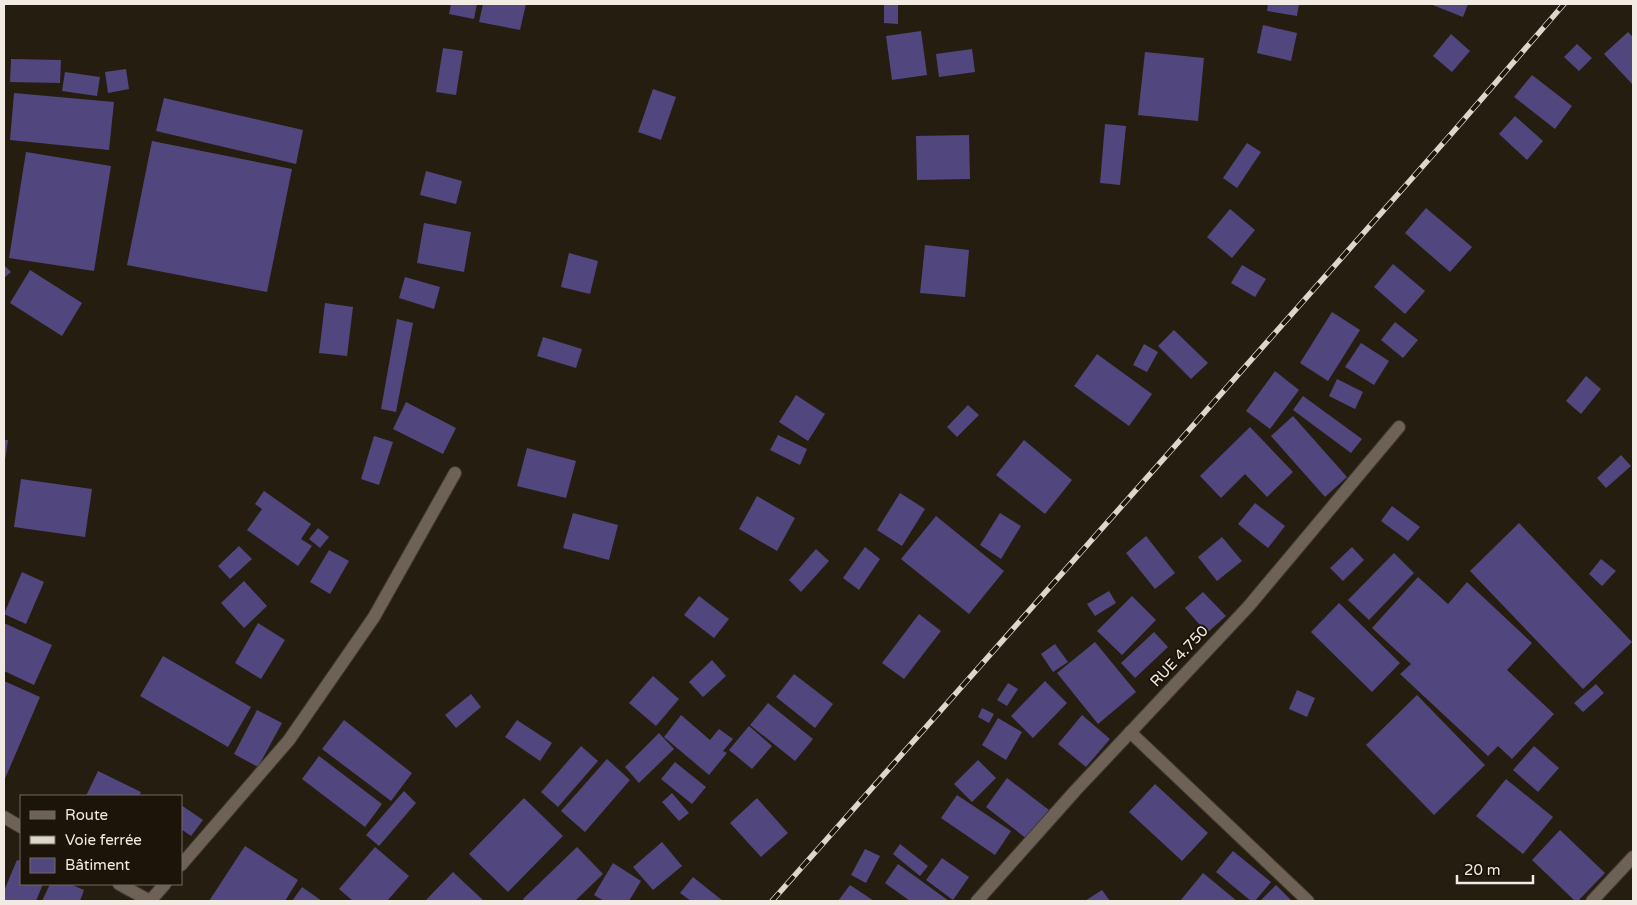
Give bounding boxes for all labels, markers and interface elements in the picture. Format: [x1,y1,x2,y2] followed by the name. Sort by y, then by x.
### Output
[1146,622,1212,690] street label: RUE 4.750
[20,795,182,885] legend
[65,806,108,824] text: Route
[65,831,142,849] text: Voie ferrée
[1457,852,1533,884] scale bar
[65,856,130,874] text: Bâtiment
[1464,861,1501,879] text: 20 m

